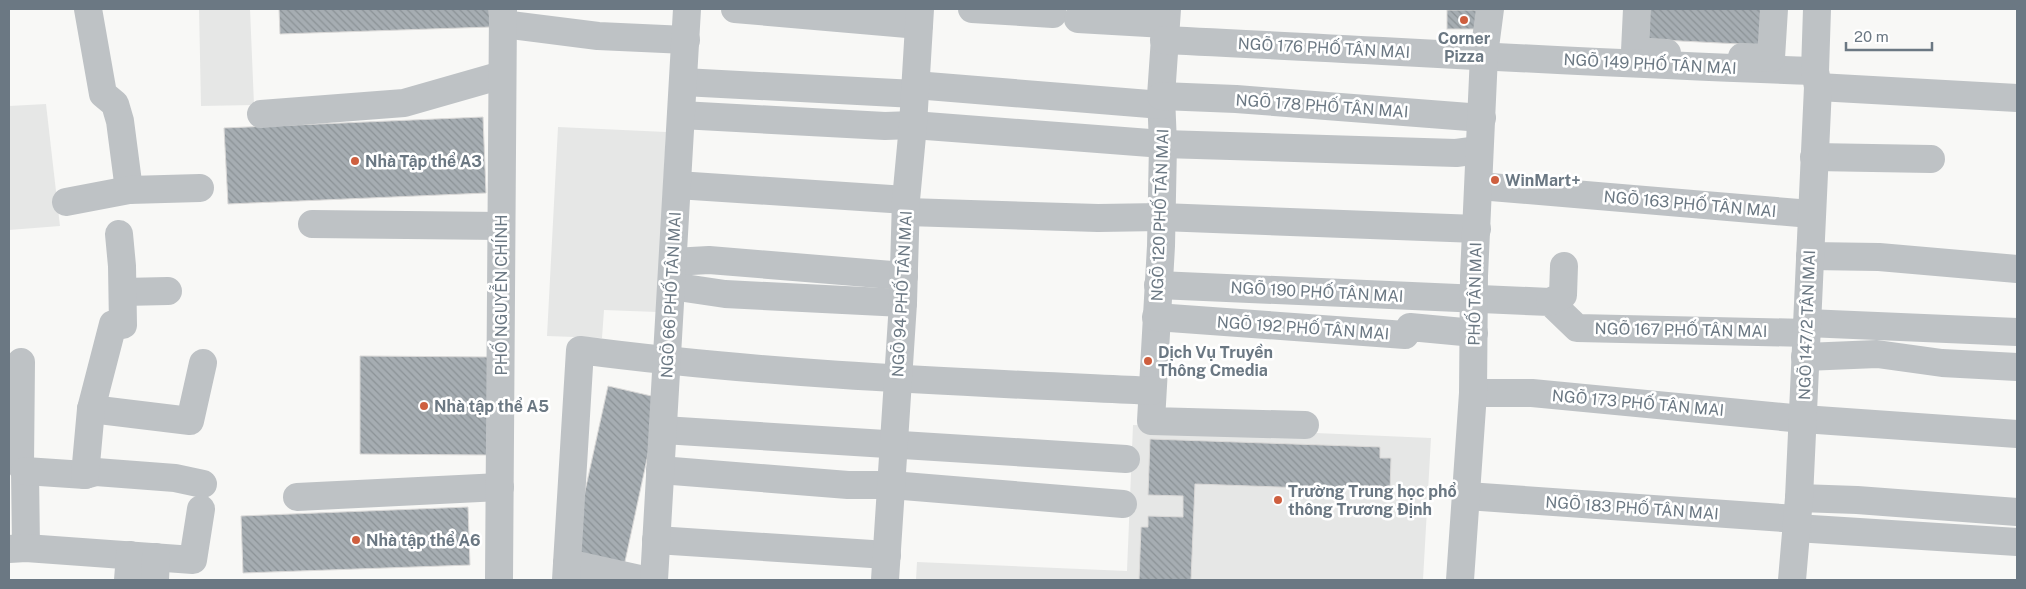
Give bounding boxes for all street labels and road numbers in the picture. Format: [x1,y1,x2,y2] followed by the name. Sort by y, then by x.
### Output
[1237,31,1411,62] street label: NGÕ 176 PHỐ TÂN MAI
[1563,47,1737,78] street label: NGÕ 149 PHỐ TÂN MAI
[1235,87,1409,122] street label: NGÕ 178 PHỐ TÂN MAI
[1144,128,1173,302] street label: NGÕ 120 PHỐ TÂN MAI
[1603,184,1777,221] street label: NGÕ 163 PHỐ TÂN MAI
[885,210,916,378] street label: NGÕ 94 PHỐ TÂN MAI
[654,211,685,379] street label: NGÕ 66 PHỐ TÂN MAI
[489,215,511,375] street label: PHỐ NGUYỄN CHÍNH
[1462,242,1485,346] street label: PHỐ TÂN MAI
[1794,250,1819,400] street label: NGÕ 147/2 TÂN MAI
[1230,275,1404,306] street label: NGÕ 190 PHỐ TÂN MAI
[1216,310,1390,344] street label: NGÕ 192 PHỐ TÂN MAI
[1595,316,1768,341] street label: NGÕ 167 PHỐ TÂN MAI
[1551,383,1725,420] street label: NGÕ 173 PHỐ TÂN MAI
[1545,489,1720,524] street label: NGÕ 183 PHỐ TÂN MAI

